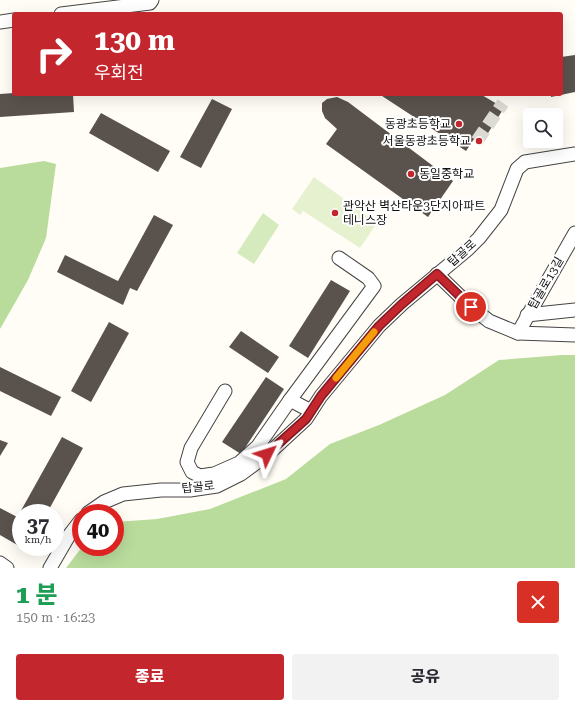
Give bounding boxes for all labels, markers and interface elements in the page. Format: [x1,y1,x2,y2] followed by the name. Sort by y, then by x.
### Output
[94,24,175,57] text: 130 m
[28,28,80,80] icon: right
[94,62,144,83] text: 우회전
[523,108,563,148] map controls
[523,108,563,148] button: search
[385,117,451,131] place label: 동광초등학교
[454,119,464,129] marker: 동광초등학교
[383,134,471,148] place label: 서울동광초등학교
[474,136,484,146] marker: 서울동광초등학교
[419,167,474,181] place label: 동일중학교
[406,169,416,179] marker: 동일중학교
[343,199,485,227] place label: 관악산 벽산타운3단지아파트 테니스장
[330,208,340,218] marker: 관악산 벽산타운3단지아파트 테니스장
[445,237,479,269] street label: 탑골로
[526,255,566,311] street label: 탑골로13길
[454,290,488,324] pin
[460,296,482,318] icon: arrive
[246,433,288,475] position arrow
[181,478,215,496] street label: 탑골로
[72,504,124,556] speed limit sign: 40
[27,513,49,537] text: 37
[25,534,51,545] text: km/h
[16,581,58,609] text: 1 분
[517,581,559,623] button: close
[16,610,95,625] text: 150 m · 16:23
[16,654,284,700] button: 종료
[292,654,559,700] button: 공유

